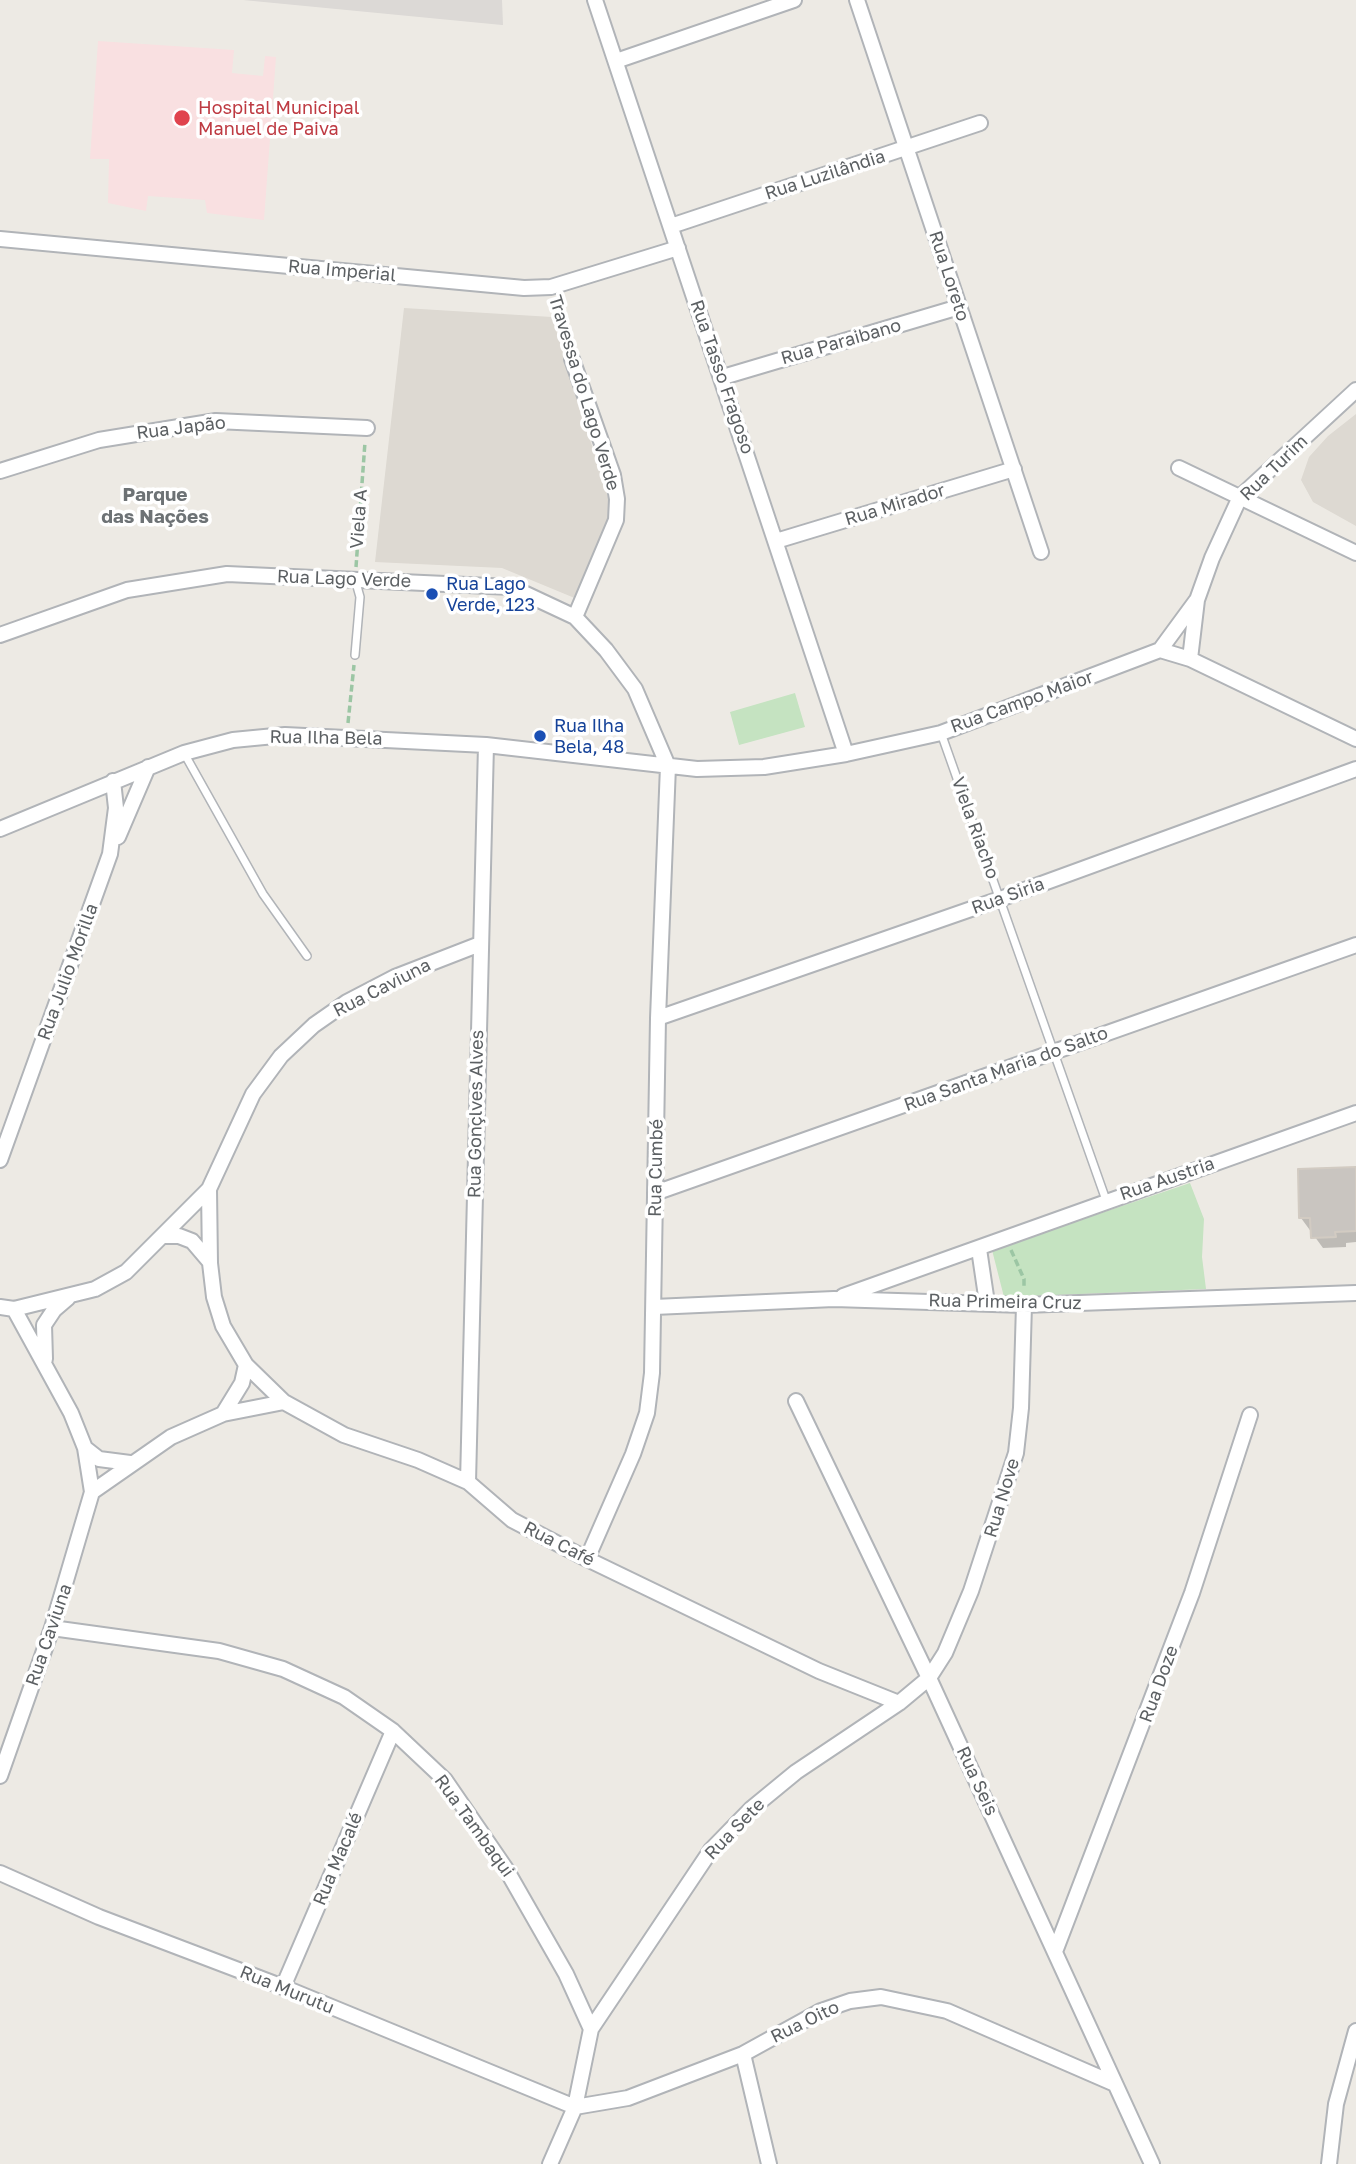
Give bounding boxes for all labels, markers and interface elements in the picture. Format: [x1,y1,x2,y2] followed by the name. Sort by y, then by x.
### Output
[198,97,359,140] place label: Hospital Municipal Manuel de Paiva
[172,108,192,128] marker: Hospital Municipal Manuel de Paiva
[762,145,888,205] street label: Rua Luzilândia
[924,228,974,324] street label: Rua Loreto
[287,256,397,286] street label: Rua Imperial
[544,293,624,493] street label: Travessa do Lago Verde
[686,297,758,457] street label: Rua Tasso Fragoso
[778,315,904,369] street label: Rua Paraibano
[135,412,227,444] street label: Rua Japão
[1236,430,1312,506] street label: Rua Turim
[842,480,948,530] street label: Rua Mirador
[101,484,209,528] district label: Parque das Nações
[346,488,372,550] street label: Viela A
[277,566,411,592] street label: Rua Lago Verde
[446,573,535,616] place label: Rua Lago Verde, 123
[424,586,440,602] marker: Rua Lago Verde, 123
[948,666,1096,738] street label: Rua Campo Maior
[554,715,624,758] place label: Rua Ilha Bela, 48
[269,726,383,750] street label: Rua Ilha Bela
[532,728,548,744] marker: Rua Ilha Bela, 48
[947,774,1003,882] street label: Viela Riacho
[969,873,1047,919] street label: Rua Siria
[33,901,103,1043] street label: Rua Julio Morilla
[330,954,434,1022] street label: Rua Caviuna
[901,1022,1111,1116] street label: Rua Santa Maria do Salto
[464,1030,488,1198] street label: Rua Gonçlves Alves
[644,1119,668,1217] street label: Rua Cumbé
[1117,1153,1217,1205] street label: Rua Austria
[928,1290,1082,1314] street label: Rua Primeira Cruz
[980,1456,1024,1540] street label: Rua Nove
[520,1517,598,1571] street label: Rua Café
[21,1581,77,1689] street label: Rua Caviuna
[1135,1643,1183,1725] street label: Rua Doze
[952,1743,1002,1819] street label: Rua Seis
[430,1771,518,1881] street label: Rua Tambaqui
[700,1794,770,1864] street label: Rua Sete
[309,1809,367,1909] street label: Rua Macalé
[237,1961,337,2019] street label: Rua Murutu
[767,1996,843,2048] street label: Rua Oito

